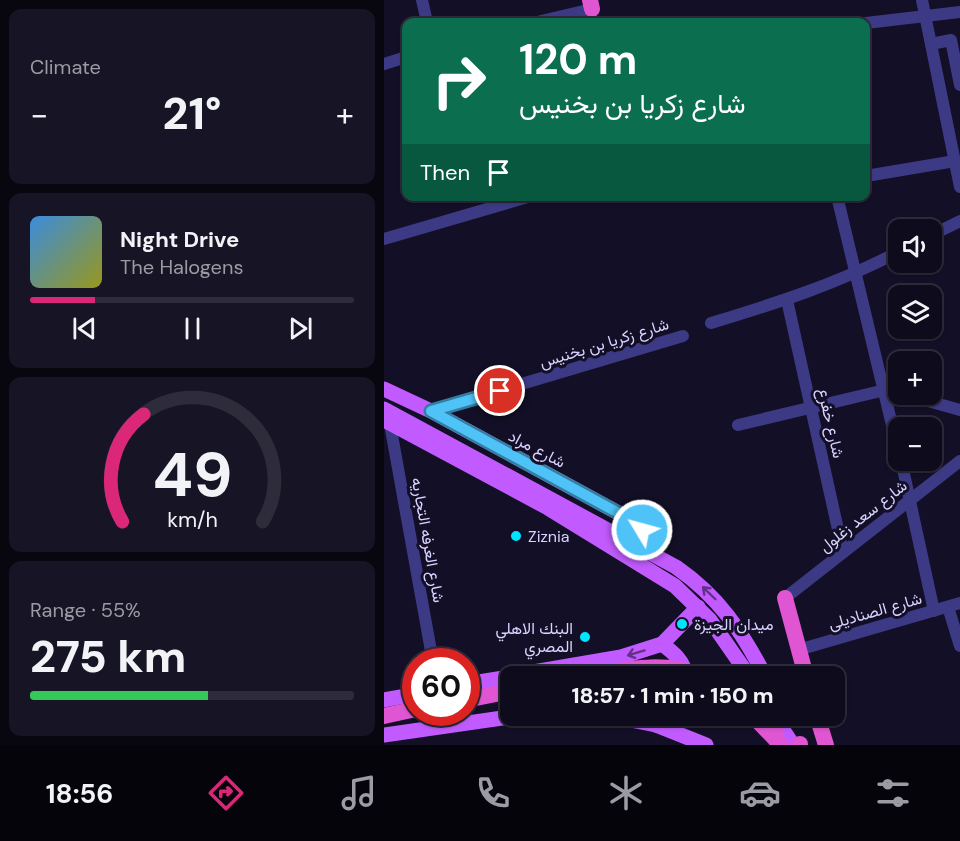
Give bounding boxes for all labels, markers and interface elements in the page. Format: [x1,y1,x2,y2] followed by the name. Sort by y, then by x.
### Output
[519,32,637,87] text: 120 m
[420,42,498,120] icon: right
[30,54,101,80] text: Climate
[162,84,222,143] text: 21°
[519,86,746,121] text: شارع زكريا بن بخنيس
[30,93,48,136] text: −
[336,93,354,136] text: +
[482,156,515,189] icon: arrive
[420,158,470,187] text: Then
[888,219,942,471] map controls
[888,219,942,273] button: sound
[120,225,239,254] text: Night Drive
[120,254,243,280] text: The Halogens
[888,285,942,339] button: layers
[68,312,101,345] icon: previous
[176,312,209,345] icon: pause
[284,312,317,345] icon: next
[537,313,672,374] street label: شارع زكريا بن بخنيس
[888,351,942,405] button: +
[474,365,525,416] pin
[483,374,516,407] icon: arrive
[812,386,849,460] street label: شارع خفرع
[888,417,942,471] button: −
[504,425,569,474] street label: شارع مراد
[152,434,232,515] text: 49
[815,475,912,558] street label: شارع سعد زغلول
[406,476,449,604] street label: شارع الغرفه التجاريه
[610,498,674,562] position arrow
[167,506,217,534] text: km/h
[528,526,570,547] place label: Ziznia
[509,529,523,543] marker: Ziznia
[702,586,717,600] one-way arrow
[826,588,924,635] street label: شارع الصناديلى
[30,597,141,623] text: Range · 55%
[694,614,774,635] place label: ميدان الجيزة
[675,617,689,631] marker: ميدان الجيزة
[496,618,573,660] place label: البنك الاهلي المصري
[30,627,186,686] text: 275 km
[578,630,592,644] marker: البنك الاهلي المصري
[402,648,480,726] speed limit sign: 60
[627,648,646,659] one-way arrow
[571,681,774,710] text: 18:57 · 1 min · 150 m
[205,772,247,814] icon: directions
[338,772,380,814] icon: music
[472,772,514,814] icon: phone
[605,772,647,814] icon: climate
[739,772,781,814] icon: car
[872,772,914,814] icon: filters
[46,776,113,811] text: 18:56

